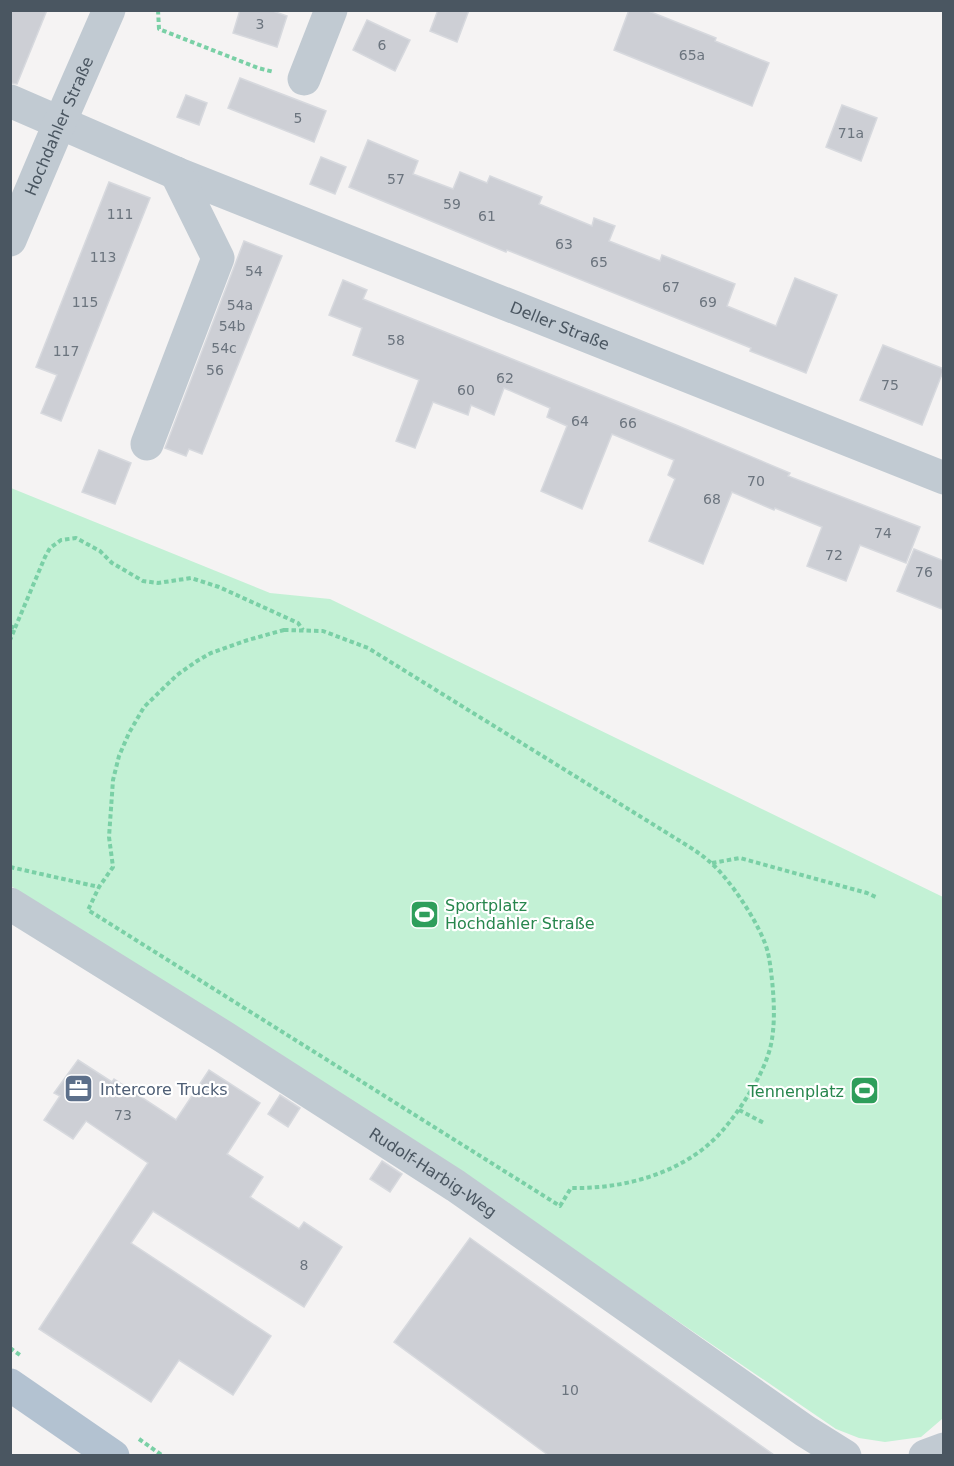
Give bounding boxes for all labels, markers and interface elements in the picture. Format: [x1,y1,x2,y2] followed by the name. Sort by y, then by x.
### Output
[256,16,264,32] house number: 3
[378,37,387,53] house number: 6
[679,47,705,63] house number: 65a
[20,53,97,198] street label: Hochdahler Straße
[294,110,302,126] house number: 5
[838,125,864,141] house number: 71a
[387,171,405,187] house number: 57
[443,196,461,212] house number: 59
[107,206,133,222] house number: 111
[478,208,496,224] house number: 61
[555,236,573,252] house number: 63
[90,249,116,265] house number: 113
[590,254,608,270] house number: 65
[245,263,263,279] house number: 54
[662,279,680,295] house number: 67
[72,294,98,310] house number: 115
[699,294,717,310] house number: 69
[227,297,253,313] house number: 54a
[507,297,612,354] street label: Deller Straße
[219,318,245,334] house number: 54b
[387,332,405,348] house number: 58
[211,340,237,356] house number: 54c
[53,343,79,359] house number: 117
[206,362,224,378] house number: 56
[496,370,514,386] house number: 62
[881,377,899,393] house number: 75
[457,382,475,398] house number: 60
[571,413,589,429] house number: 64
[619,415,637,431] house number: 66
[747,473,765,489] house number: 70
[703,491,721,507] house number: 68
[874,525,892,541] house number: 74
[825,547,843,563] house number: 72
[915,564,933,580] house number: 76
[445,896,595,933] place label: Sportplatz Hochdahler Straße
[408,898,440,930] sports icon: Sportplatz Hochdahler Straße
[63,1073,95,1105] office icon: Intercore Trucks
[849,1075,881,1107] sports icon: Tennenplatz
[100,1080,227,1099] place label: Intercore Trucks
[747,1082,844,1101] place label: Tennenplatz
[114,1107,132,1123] house number: 73
[366,1123,500,1221] street label: Rudolf-Harbig-Weg
[300,1257,308,1273] house number: 8
[561,1382,579,1398] house number: 10

